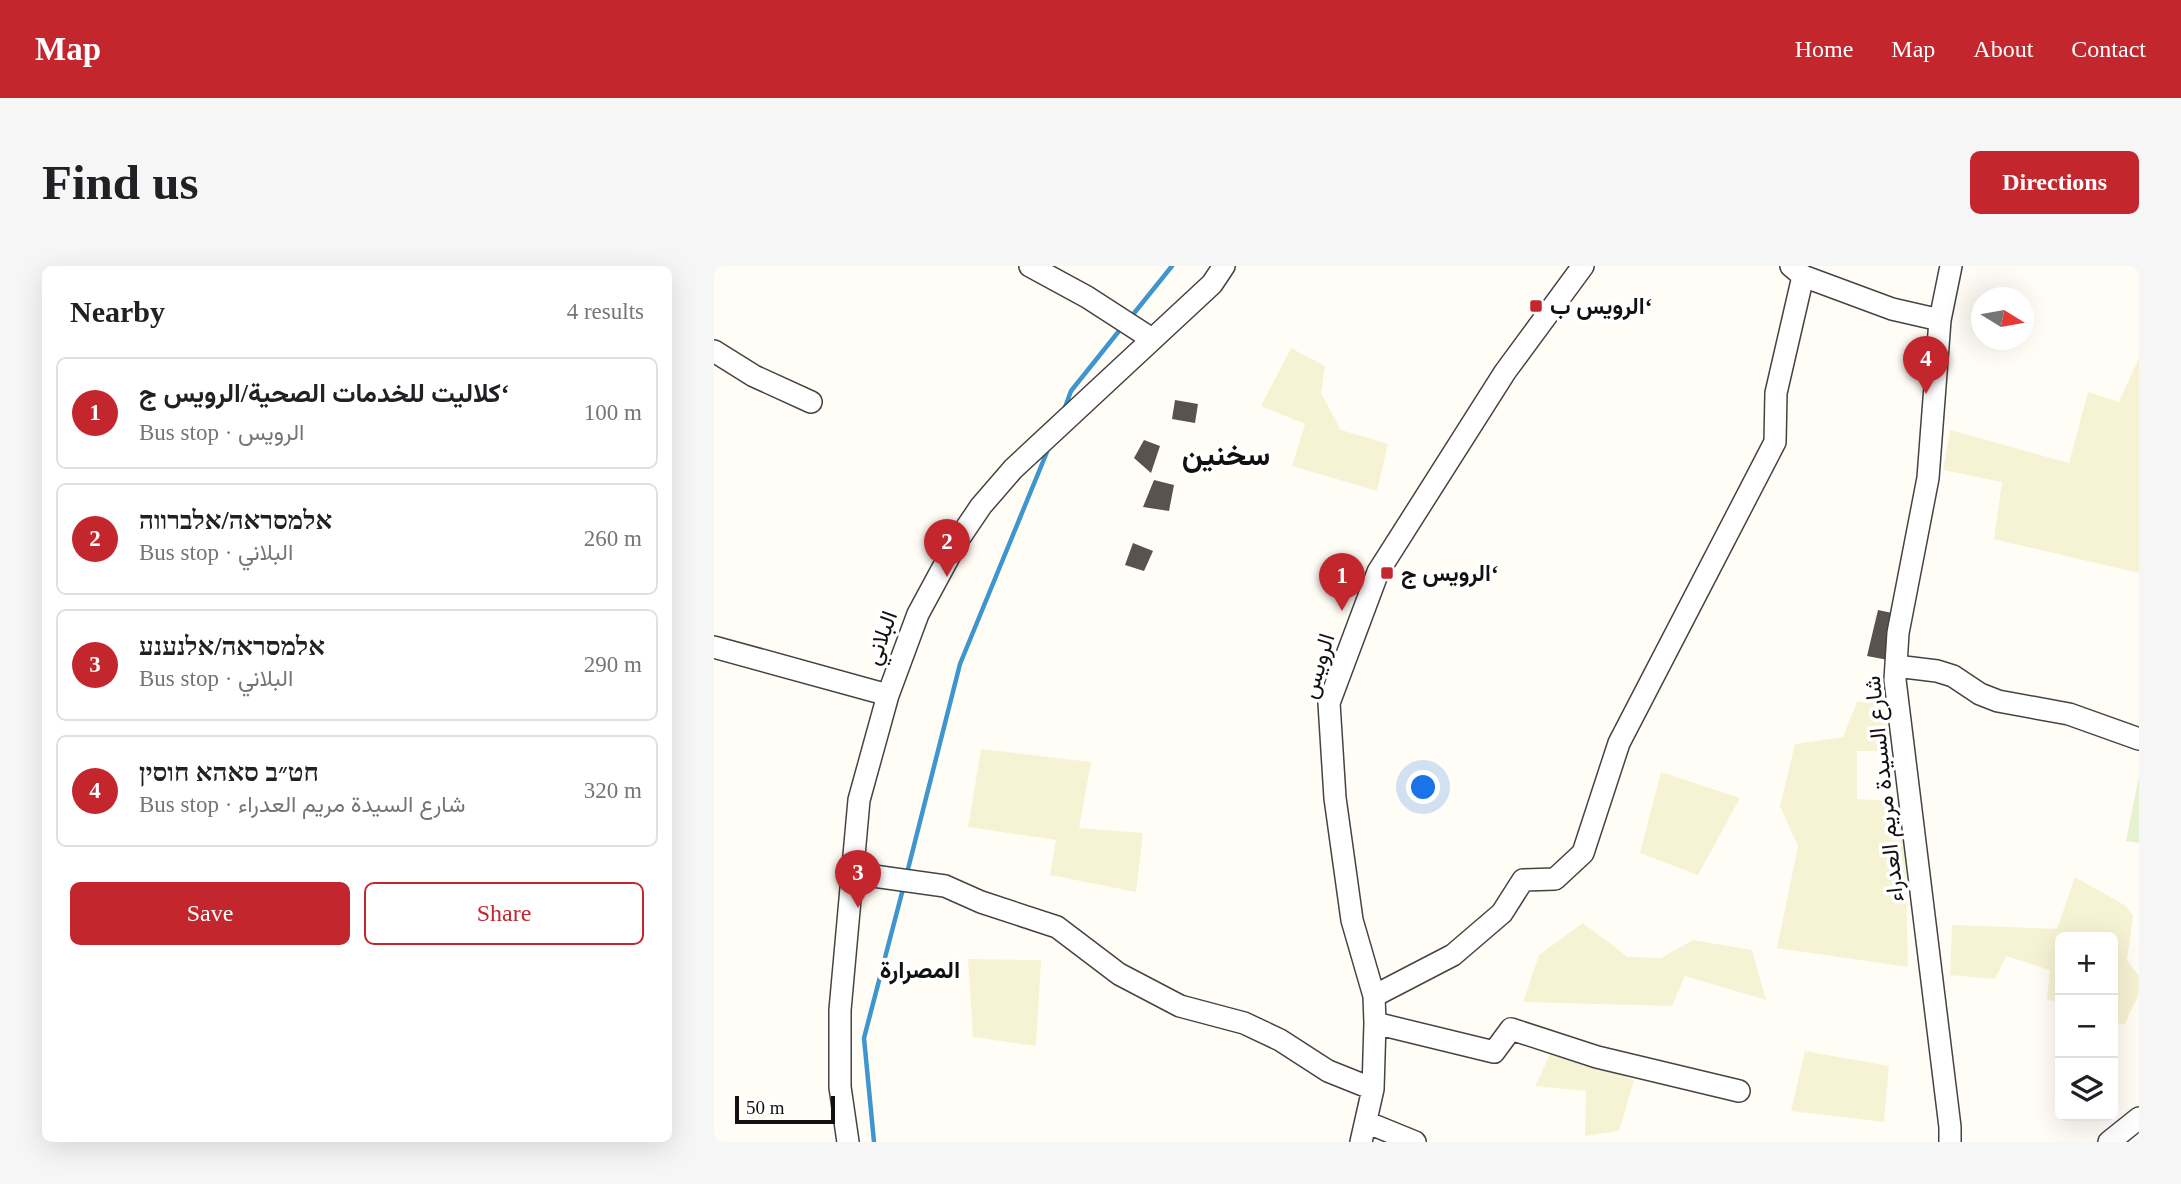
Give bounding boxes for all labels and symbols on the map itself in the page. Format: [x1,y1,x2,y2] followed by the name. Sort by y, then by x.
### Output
[1971,287,2034,350] north arrow
[1550,294,1652,321] place label: الرويس ب‘
[1528,298,1544,314] marker: الرويس ب‘
[1903,336,1949,394] pin: 4
[1182,438,1270,473] district label: سخنين
[924,519,970,577] pin: 2
[1319,553,1365,611] pin: 1
[1401,561,1499,589] place label: الرويس ج‘
[1379,565,1395,581] marker: الرويس ج‘
[860,608,908,670] street label: البلاني
[1296,631,1342,702] street label: الرويس
[1860,674,1911,903] street label: شارع السيدة مريم العدراء
[1406,770,1440,804] your location
[835,850,881,908] pin: 3
[880,957,960,985] district label: المصرارة
[735,1093,835,1125] scale bar

